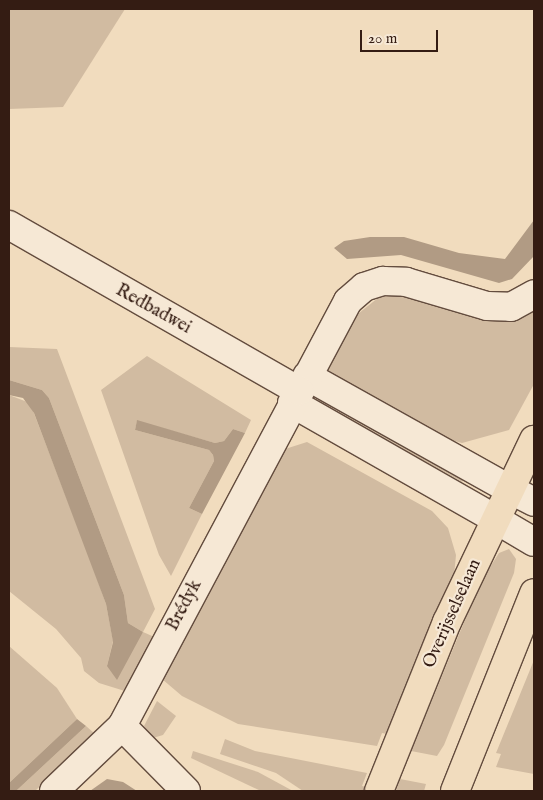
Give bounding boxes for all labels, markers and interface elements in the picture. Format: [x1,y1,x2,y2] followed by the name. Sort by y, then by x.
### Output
[363,20,440,52] scale bar
[368,29,397,48] text: 20 m
[111,280,195,340] street label: Redbadwei
[419,556,487,672] street label: Overijsselselaan
[163,577,207,635] street label: Brédyk

